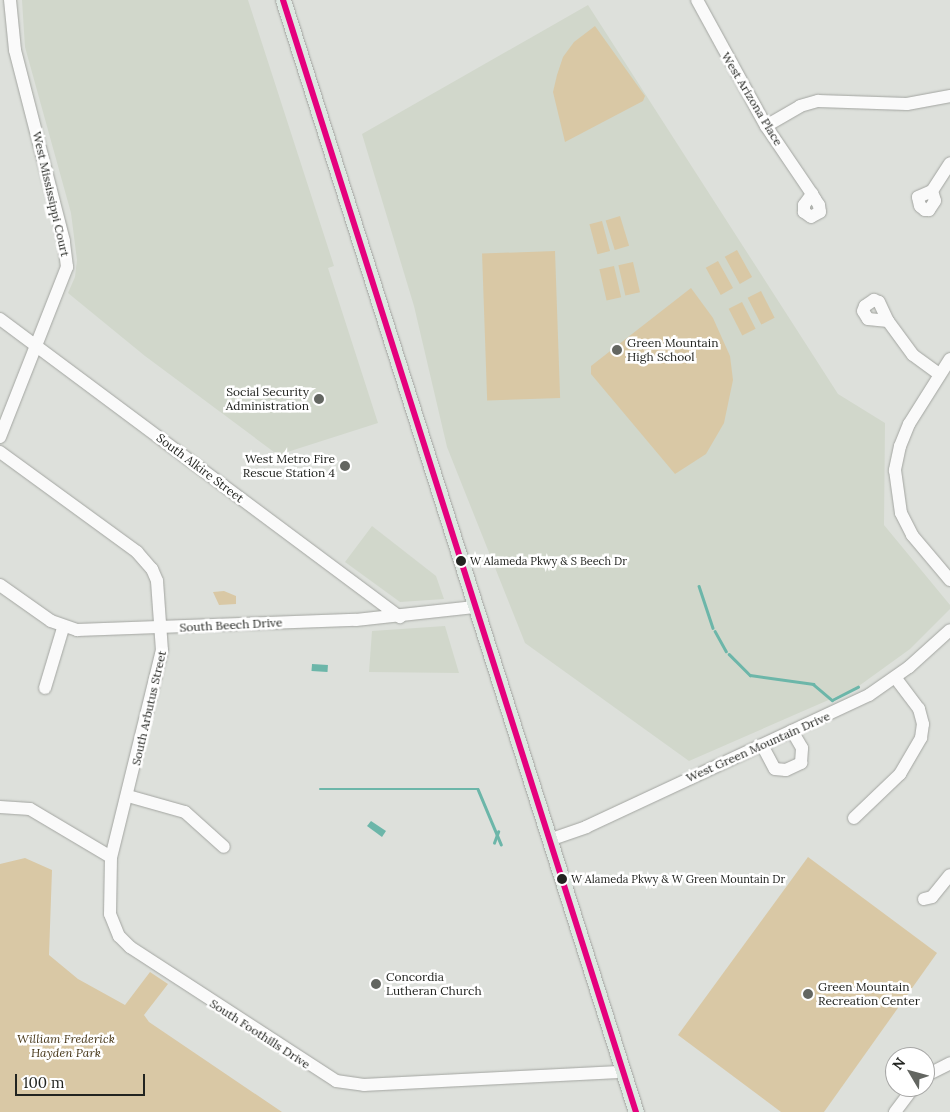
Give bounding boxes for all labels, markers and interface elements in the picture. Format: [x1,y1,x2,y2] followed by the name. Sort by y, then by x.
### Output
[718,50,786,148] street label: West Arizona Place
[30,130,72,258] street label: West Mississippi Court
[627,336,718,364] place label: Green Mountain High School
[611,344,623,356] marker: Green Mountain High School
[226,385,309,413] place label: Social Security Administration
[313,393,325,405] marker: Social Security Administration
[154,431,246,505] street label: South Alkire Street
[243,452,335,480] place label: West Metro Fire Rescue Station 4
[339,460,351,472] marker: West Metro Fire Rescue Station 4
[470,554,627,568] place label: W Alameda Pkwy & S Beech Dr
[456,556,466,566] marker: W Alameda Pkwy & S Beech Dr
[179,615,283,635] street label: South Beech Drive
[129,649,169,767] street label: South Arbutus Street
[684,709,832,785] street label: West Green Mountain Drive
[571,872,785,886] place label: W Alameda Pkwy & W Green Mountain Dr
[557,874,567,884] marker: W Alameda Pkwy & W Green Mountain Dr
[386,970,482,998] place label: Concordia Lutheran Church
[370,978,382,990] marker: Concordia Lutheran Church
[818,980,920,1008] place label: Green Mountain Recreation Center
[802,988,814,1000] marker: Green Mountain Recreation Center
[207,996,313,1072] street label: South Foothills Drive
[17,1032,115,1060] park label: William Frederick Hayden Park
[885,1047,935,1097] north arrow
[888,1054,909,1073] text: N
[18,1064,148,1096] scale bar
[23,1073,64,1092] text: 100 m

